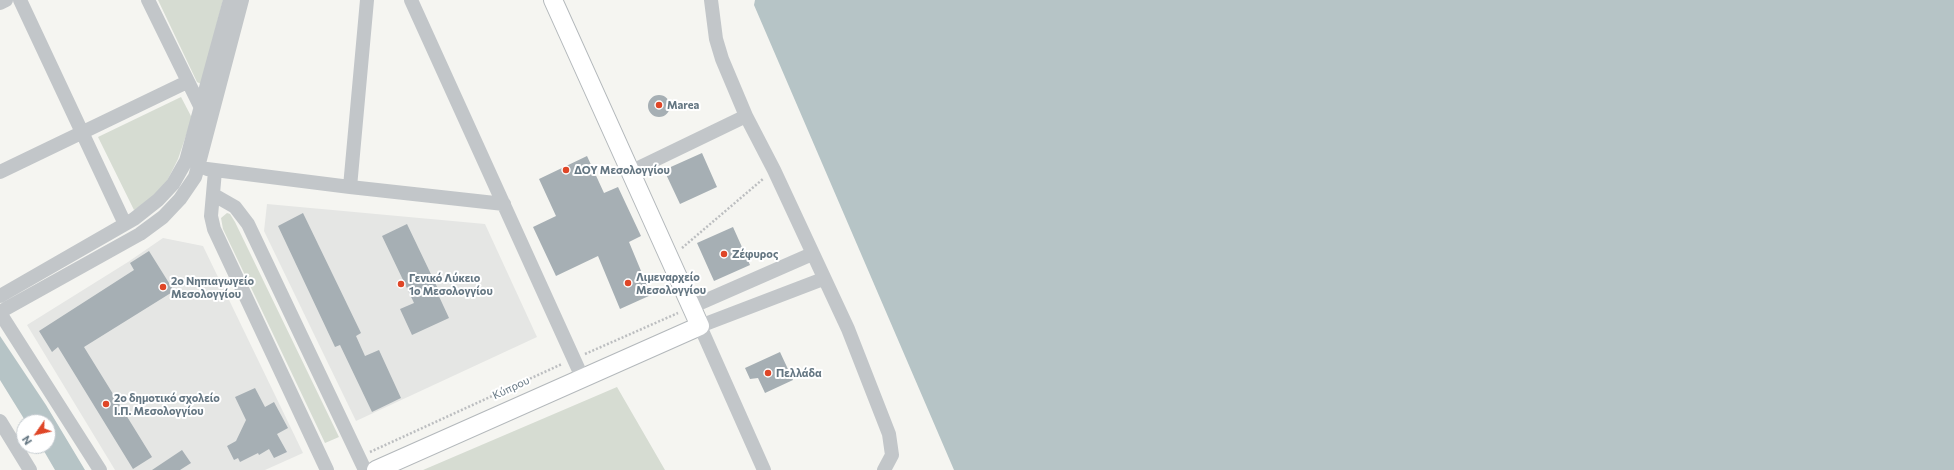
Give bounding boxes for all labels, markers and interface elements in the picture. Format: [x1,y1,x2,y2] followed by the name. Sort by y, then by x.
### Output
[667,98,699,112] place label: Marea
[654,100,664,110] marker: Marea
[574,163,670,177] place label: ΔΟΥ Μεσολογγίου
[561,165,571,175] marker: ΔΟΥ Μεσολογγίου
[732,247,778,261] place label: Ζέφυρος
[719,249,729,259] marker: Ζέφυρος
[636,270,706,296] place label: Λιμεναρχείο Μεσολογγίου
[409,271,493,297] place label: Γενικό Λύκειο 1ο Μεσολογγίου
[171,274,254,300] place label: 2ο Νηπιαγωγείο Μεσολογγίου
[623,278,633,288] marker: Λιμεναρχείο Μεσολογγίου
[396,279,406,289] marker: Γενικό Λύκειο 1ο Μεσολογγίου
[158,282,168,292] marker: 2ο Νηπιαγωγείο Μεσολογγίου
[776,366,822,380] place label: Πελλάδα
[763,368,773,378] marker: Πελλάδα
[490,374,532,402] street label: Κύπρου
[114,391,220,417] place label: 2ο δημοτικό σχολείο Ι.Π. Μεσολογγίου
[101,399,111,409] marker: 2ο δημοτικό σχολείο Ι.Π. Μεσολογγίου
[16,414,56,454] north arrow
[19,433,34,447] text: N

